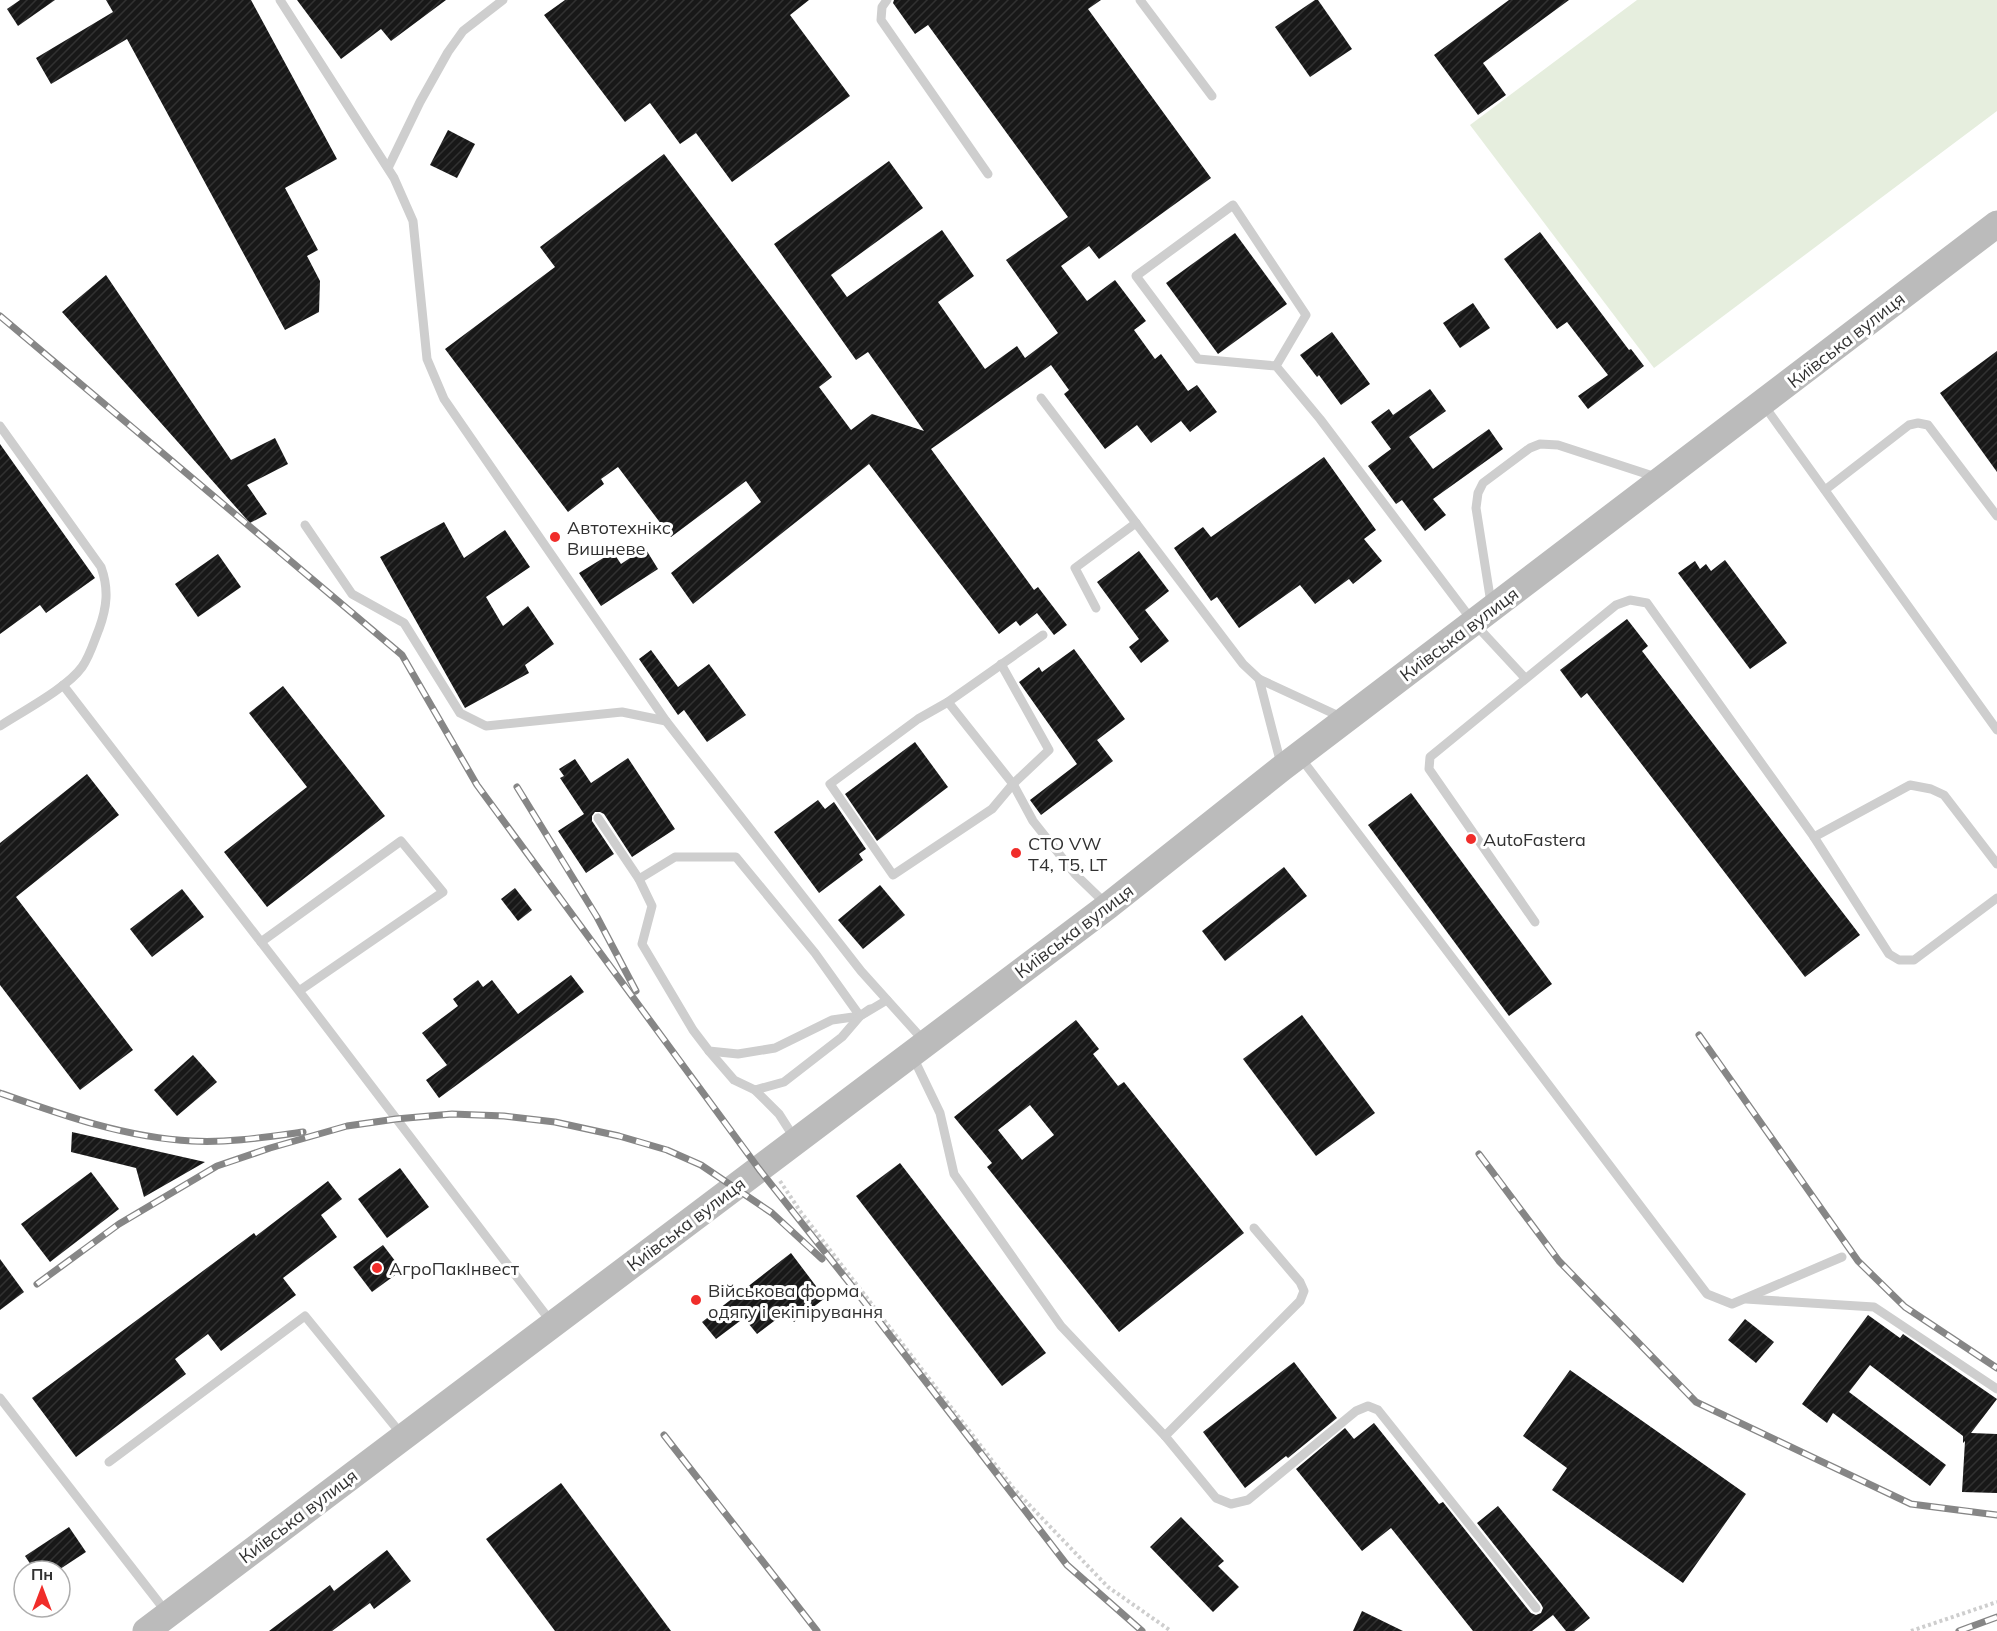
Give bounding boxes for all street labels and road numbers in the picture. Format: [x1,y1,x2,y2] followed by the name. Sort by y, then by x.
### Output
[1783,287,1909,393] street label: Київська вулиця
[1395,582,1523,686] street label: Київська вулиця
[1010,879,1138,983] street label: Київська вулиця
[622,1172,750,1276] street label: Київська вулиця
[234,1464,362,1568] street label: Київська вулиця

